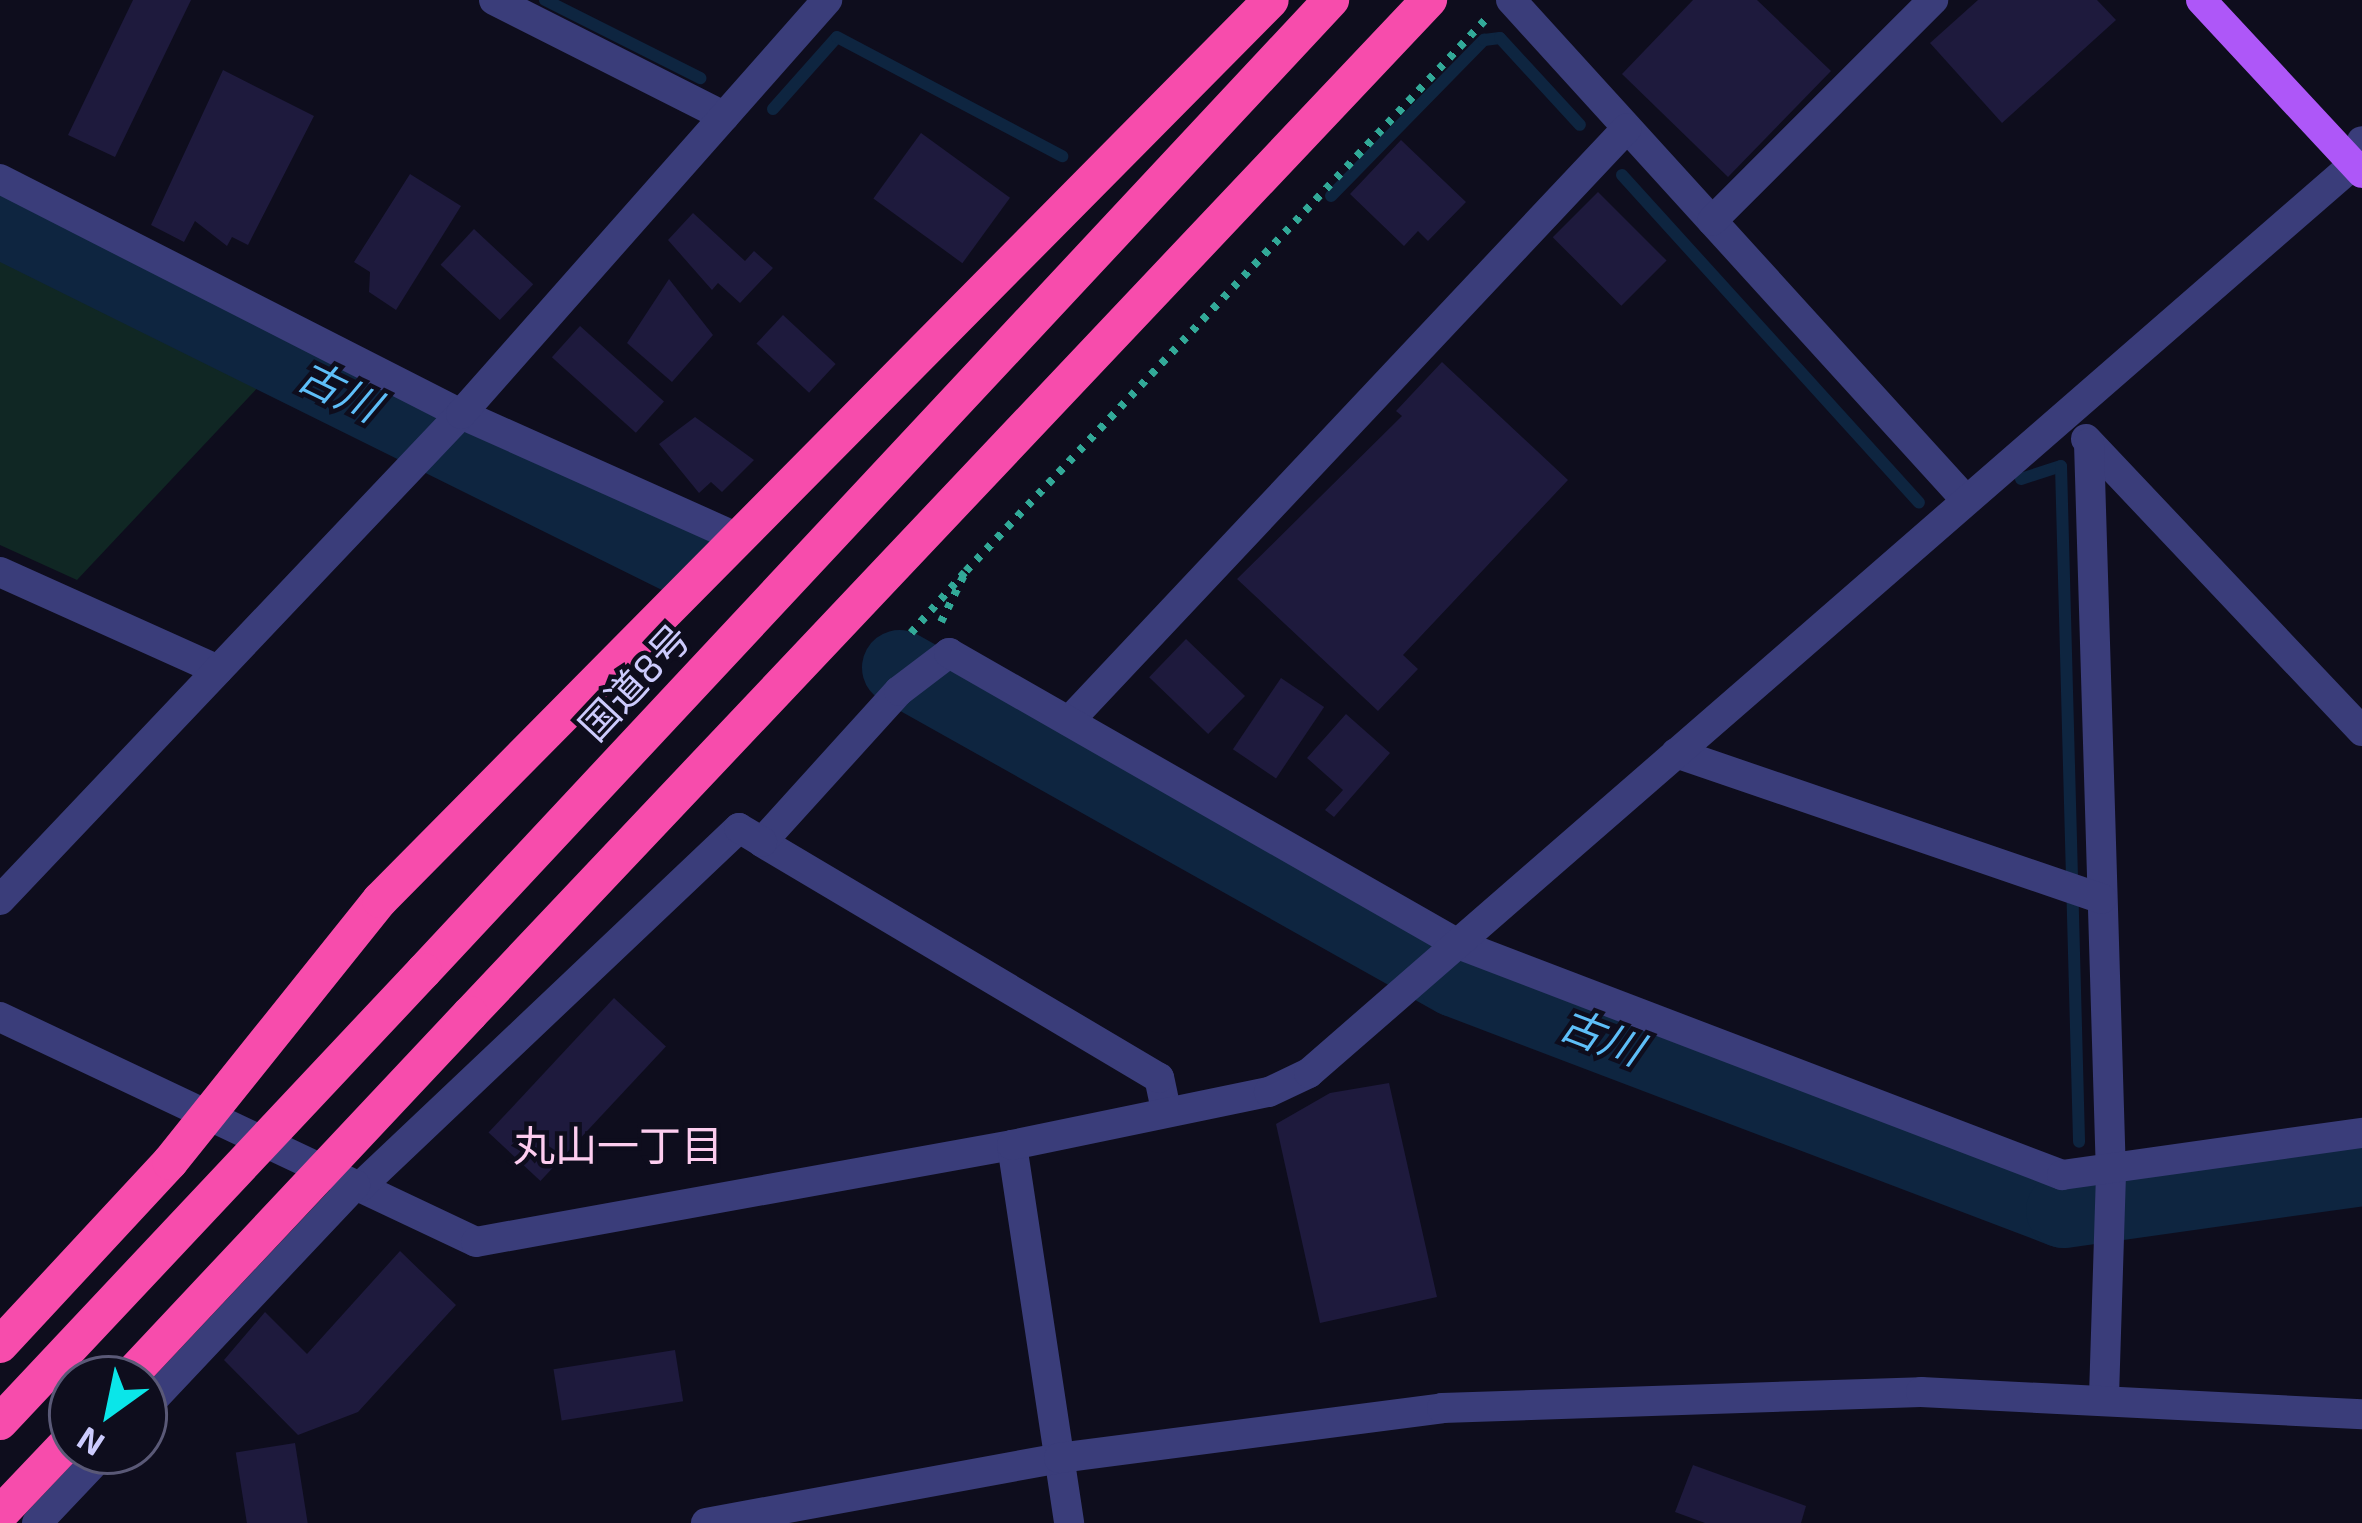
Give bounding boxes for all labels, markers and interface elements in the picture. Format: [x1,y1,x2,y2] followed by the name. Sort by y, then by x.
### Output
[291,348,389,430] water label: 古川
[569,615,699,749] street label: 国道8号
[1554,996,1650,1074] water label: 古川
[513,1119,723,1169] district label: 丸山一丁目
[48,1355,168,1475] north arrow
[69,1419,111,1466] text: N

